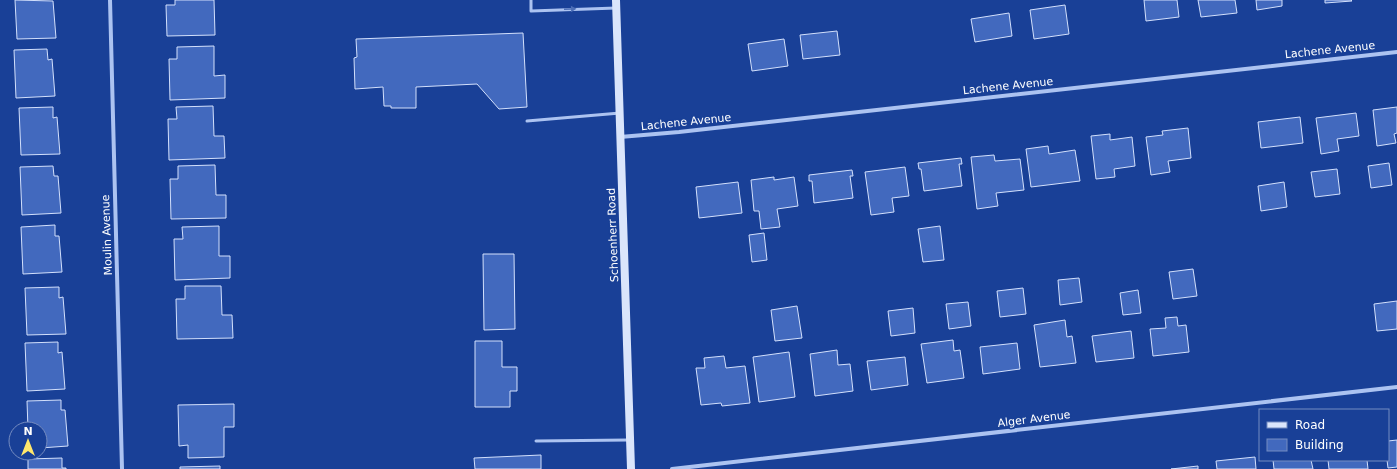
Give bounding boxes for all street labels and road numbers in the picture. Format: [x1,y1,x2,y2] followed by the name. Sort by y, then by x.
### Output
[1284,39,1376,61] street label: Lachene Avenue
[962,75,1054,97] street label: Lachene Avenue
[640,111,732,133] street label: Lachene Avenue
[605,188,621,282] street label: Schoenherr Road
[99,194,115,276] street label: Moulin Avenue
[997,408,1071,430] street label: Alger Avenue

